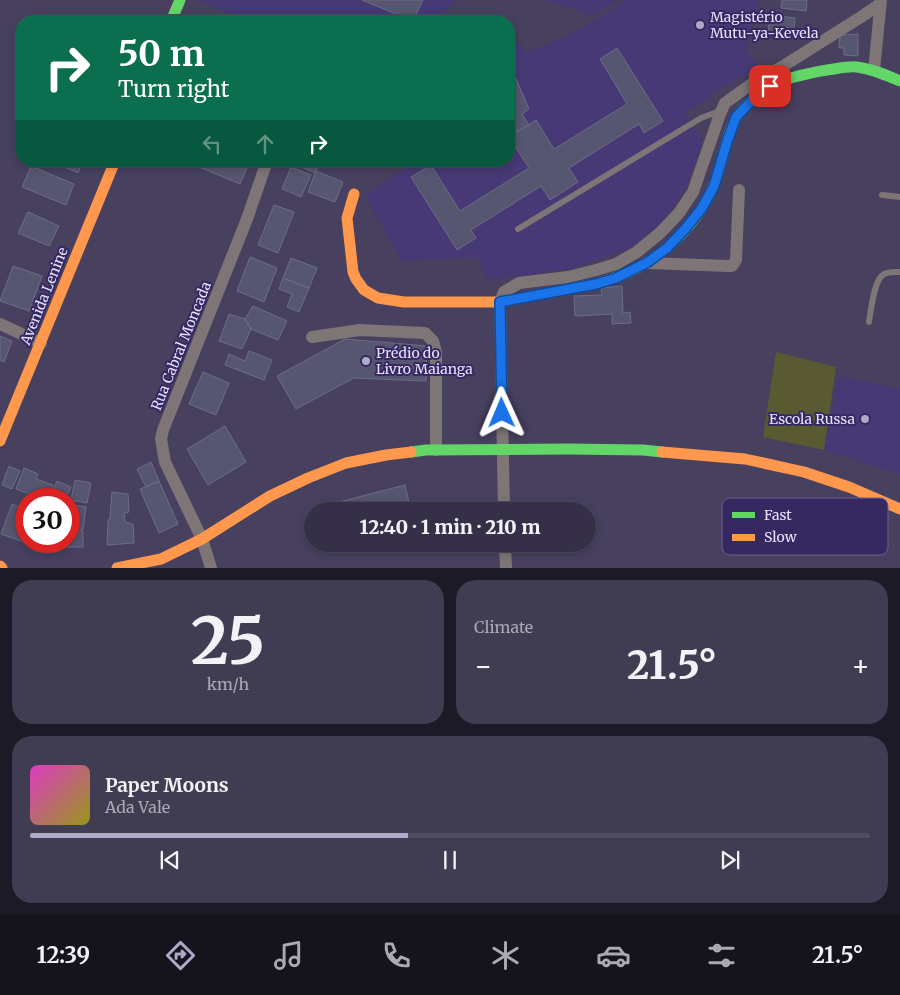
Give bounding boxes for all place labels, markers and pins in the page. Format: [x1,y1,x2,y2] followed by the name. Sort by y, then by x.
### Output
[710,8,819,42] place label: Magistério Mutu-ya-Kevela
[694,19,706,31] marker: Magistério Mutu-ya-Kevela
[749,65,791,107] pin
[376,344,473,378] place label: Prédio do Livro Maianga
[360,355,372,367] marker: Prédio do Livro Maianga
[769,410,855,428] place label: Escola Russa
[859,413,871,425] marker: Escola Russa

